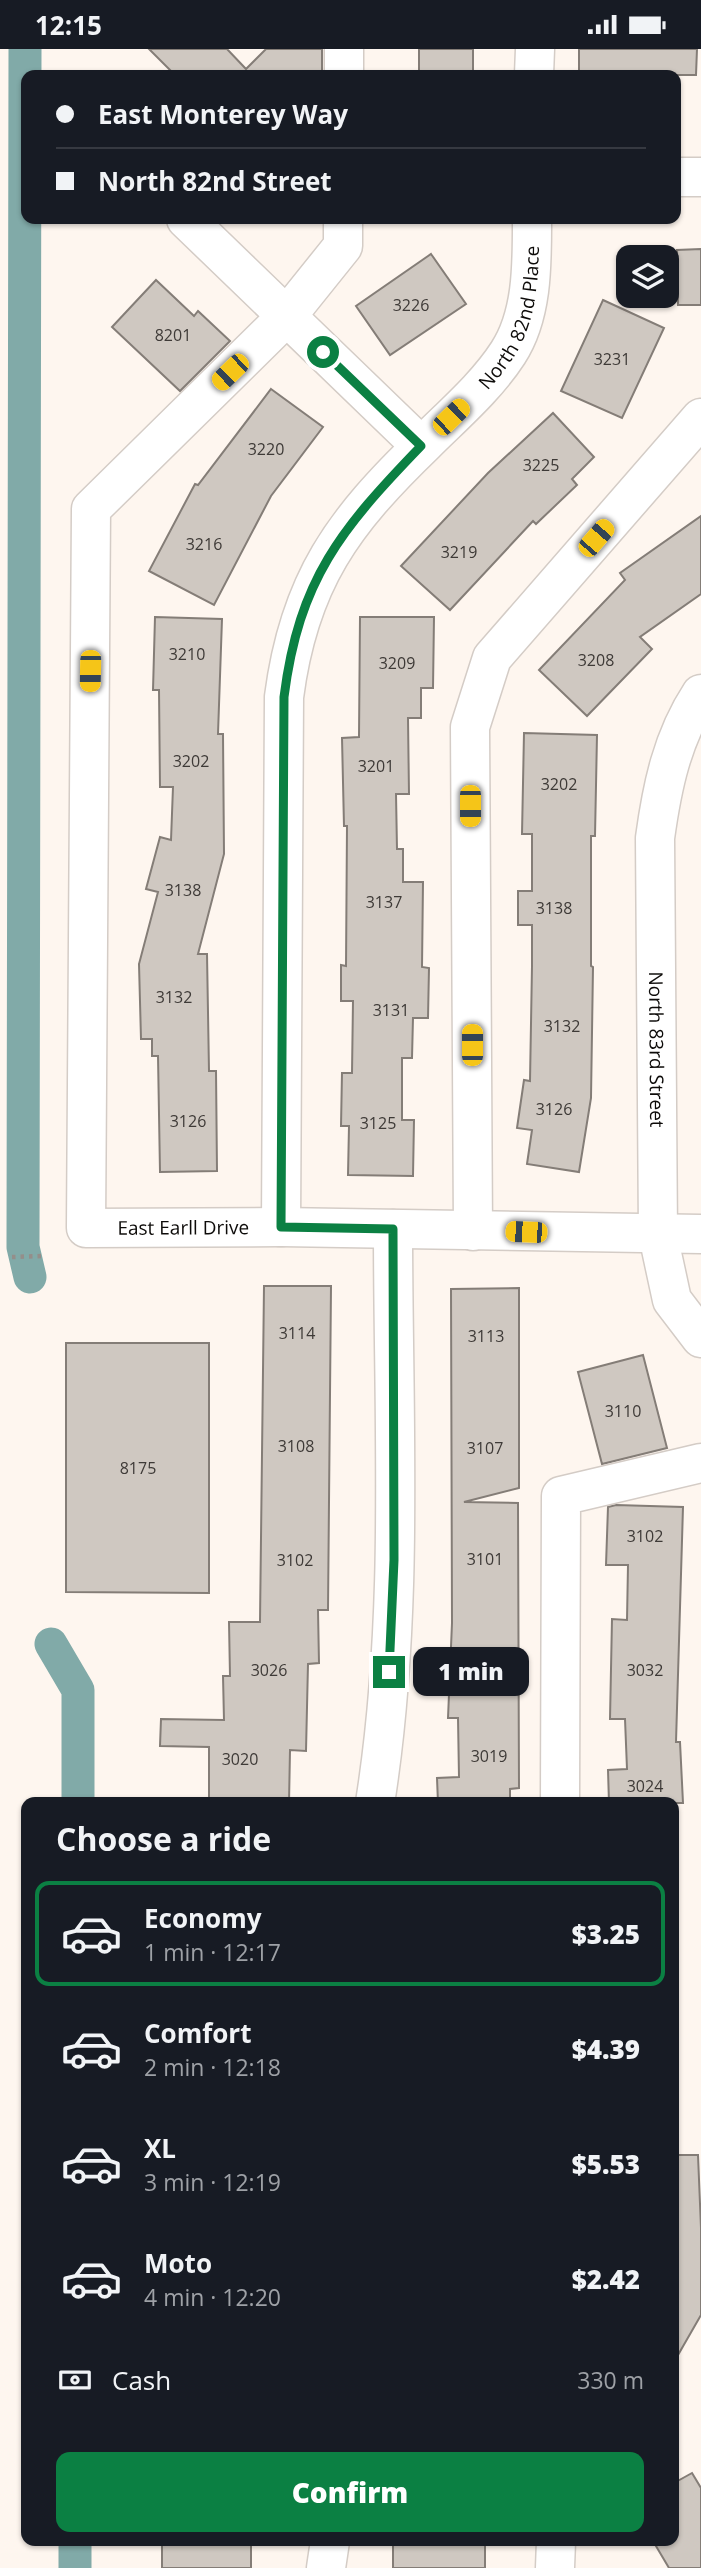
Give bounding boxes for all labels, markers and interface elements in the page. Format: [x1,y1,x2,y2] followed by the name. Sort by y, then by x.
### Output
[35,7,102,43] text: 12:15
[98,96,348,132] text: East Monterey Way
[98,163,332,199] text: North 82nd Street
[472,245,545,395] street label: North 82nd Place
[616,245,679,308] map controls
[616,245,679,308] button: layers
[393,294,429,316] house number: 3226
[155,324,191,346] house number: 8201
[307,336,339,368] route start
[594,348,630,370] house number: 3231
[208,350,253,394] car
[429,395,474,439] car
[248,438,284,460] house number: 3220
[523,454,559,476] house number: 3225
[575,515,618,561] car
[186,533,222,555] house number: 3216
[441,541,477,563] house number: 3219
[169,643,205,665] house number: 3210
[578,649,614,671] house number: 3208
[80,650,101,692] car
[379,652,415,674] house number: 3209
[173,750,209,772] house number: 3202
[358,755,394,777] house number: 3201
[541,773,577,795] house number: 3202
[460,785,481,827] car
[165,879,201,901] house number: 3138
[366,891,402,913] house number: 3137
[536,897,572,919] house number: 3138
[643,971,670,1128] street label: North 83rd Street
[156,986,192,1008] house number: 3132
[373,999,409,1021] house number: 3131
[544,1015,580,1037] house number: 3132
[462,1024,483,1066] car
[536,1098,572,1120] house number: 3126
[170,1110,206,1132] house number: 3126
[360,1112,396,1134] house number: 3125
[117,1214,249,1241] street label: East Earll Drive
[505,1221,548,1243] car
[279,1322,315,1344] house number: 3114
[468,1325,504,1347] house number: 3113
[605,1400,641,1422] house number: 3110
[278,1435,314,1457] house number: 3108
[467,1437,503,1459] house number: 3107
[120,1457,156,1479] house number: 8175
[627,1525,663,1547] house number: 3102
[467,1548,503,1570] house number: 3101
[277,1549,313,1571] house number: 3102
[414,1647,529,1697] callout: 1 min
[438,1655,504,1687] text: 1 min
[373,1656,405,1688] route end
[251,1659,287,1681] house number: 3026
[627,1659,663,1681] house number: 3032
[471,1745,507,1767] house number: 3019
[222,1748,258,1770] house number: 3020
[627,1775,663,1797] house number: 3024
[56,1817,271,1860] text: Choose a ride
[144,1900,262,1936] text: Economy
[60,1902,123,1965] icon: car
[572,1916,640,1952] text: $3.25
[144,1936,281,1968] text: 1 min · 12:17
[144,2015,251,2051] text: Comfort
[60,2017,123,2080] icon: car
[572,2031,640,2067] text: $4.39
[144,2051,281,2083] text: 2 min · 12:18
[144,2130,176,2166] text: XL
[60,2132,123,2195] icon: car
[572,2146,640,2182] text: $5.53
[144,2166,281,2198] text: 3 min · 12:19
[144,2245,212,2281] text: Moto
[60,2247,123,2310] icon: car
[572,2261,640,2297] text: $2.42
[144,2281,281,2313] text: 4 min · 12:20
[56,2361,94,2399] icon: cash
[112,2362,171,2398] text: Cash
[577,2364,644,2396] text: 330 m
[56,2452,644,2532] button: Confirm

